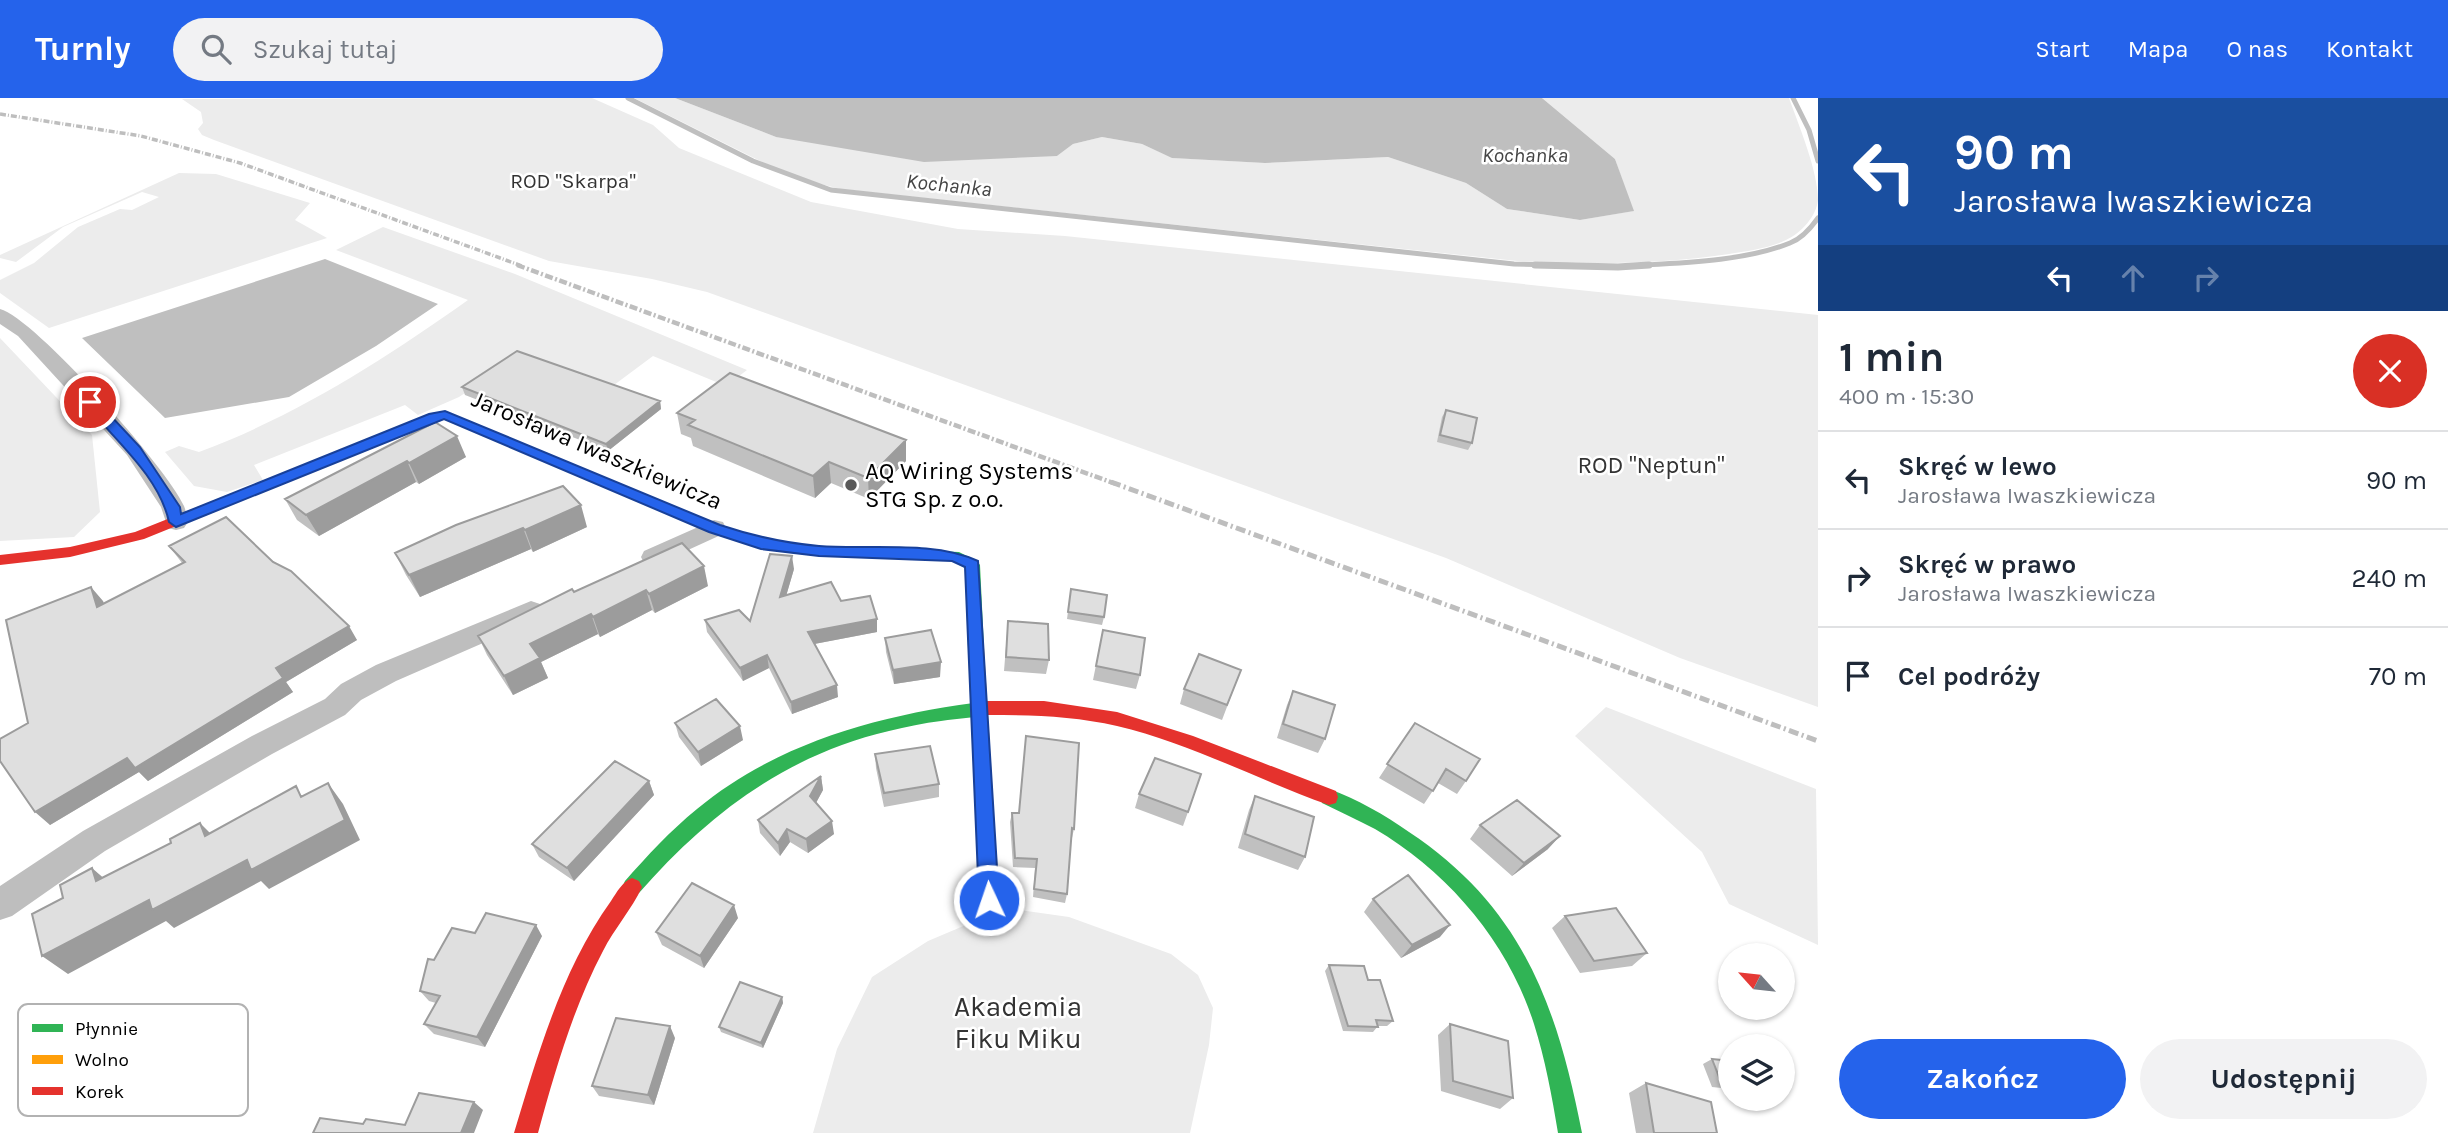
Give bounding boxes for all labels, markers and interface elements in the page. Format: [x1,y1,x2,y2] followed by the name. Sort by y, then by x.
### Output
[173,18,663,81] search box
[35,30,131,68] text: Turnly
[197,30,235,68] icon: search
[253,34,398,65] text: Szukaj tutaj
[2035,35,2090,63] text: Start
[2128,35,2189,63] text: Mapa
[2227,35,2288,63] text: O nas
[2326,35,2413,63] text: Kontakt
[1954,124,2074,181] text: 90 m
[1839,126,1930,217] icon: left
[1482,143,1568,167] water label: Kochanka
[510,169,636,193] park label: ROD "Skarpa"
[905,169,993,201] water label: Kochanka
[1954,183,2313,220] text: Jarosława Iwaszkiewicza
[2041,259,2079,297] icon: left
[2114,259,2152,297] icon: ahead
[2187,259,2225,297] icon: right
[1839,332,1944,382] text: 1 min
[2353,334,2427,408] button: close
[60,372,120,432] pin
[71,383,109,421] icon: arrive
[1839,383,1974,410] text: 400 m · 15:30
[468,384,726,516] street label: Jarosława Iwaszkiewicza
[1577,451,1725,479] park label: ROD "Neptun"
[1898,451,2057,482] text: Skręć w lewo
[865,457,1073,513] place label: AQ Wiring Systems STG Sp. z o.o.
[1839,461,1877,499] icon: left
[2366,465,2427,496] text: 90 m
[843,477,859,493] marker: AQ Wiring Systems STG Sp. z o.o.
[1898,482,2156,509] text: Jarosława Iwaszkiewicza
[1898,549,2076,580] text: Skręć w prawo
[1839,559,1877,597] icon: right
[2351,563,2427,594] text: 240 m
[1898,580,2156,607] text: Jarosława Iwaszkiewicza
[1839,657,1877,695] icon: arrive
[1898,661,2040,692] text: Cel podróży
[2369,661,2427,692] text: 70 m
[952,863,1026,937] position arrow
[1718,943,1796,1020] north arrow
[1718,943,1795,1111] map controls
[954,990,1082,1055] park label: Akademia Fiku Miku
[18,1004,248,1116] legend
[75,1018,138,1040] text: Płynnie
[1718,1034,1795,1111] button: layers
[1839,1039,2126,1119] button: Zakończ
[2140,1039,2427,1119] button: Udostępnij
[75,1049,129,1071] text: Wolno
[75,1081,125,1103] text: Korek

